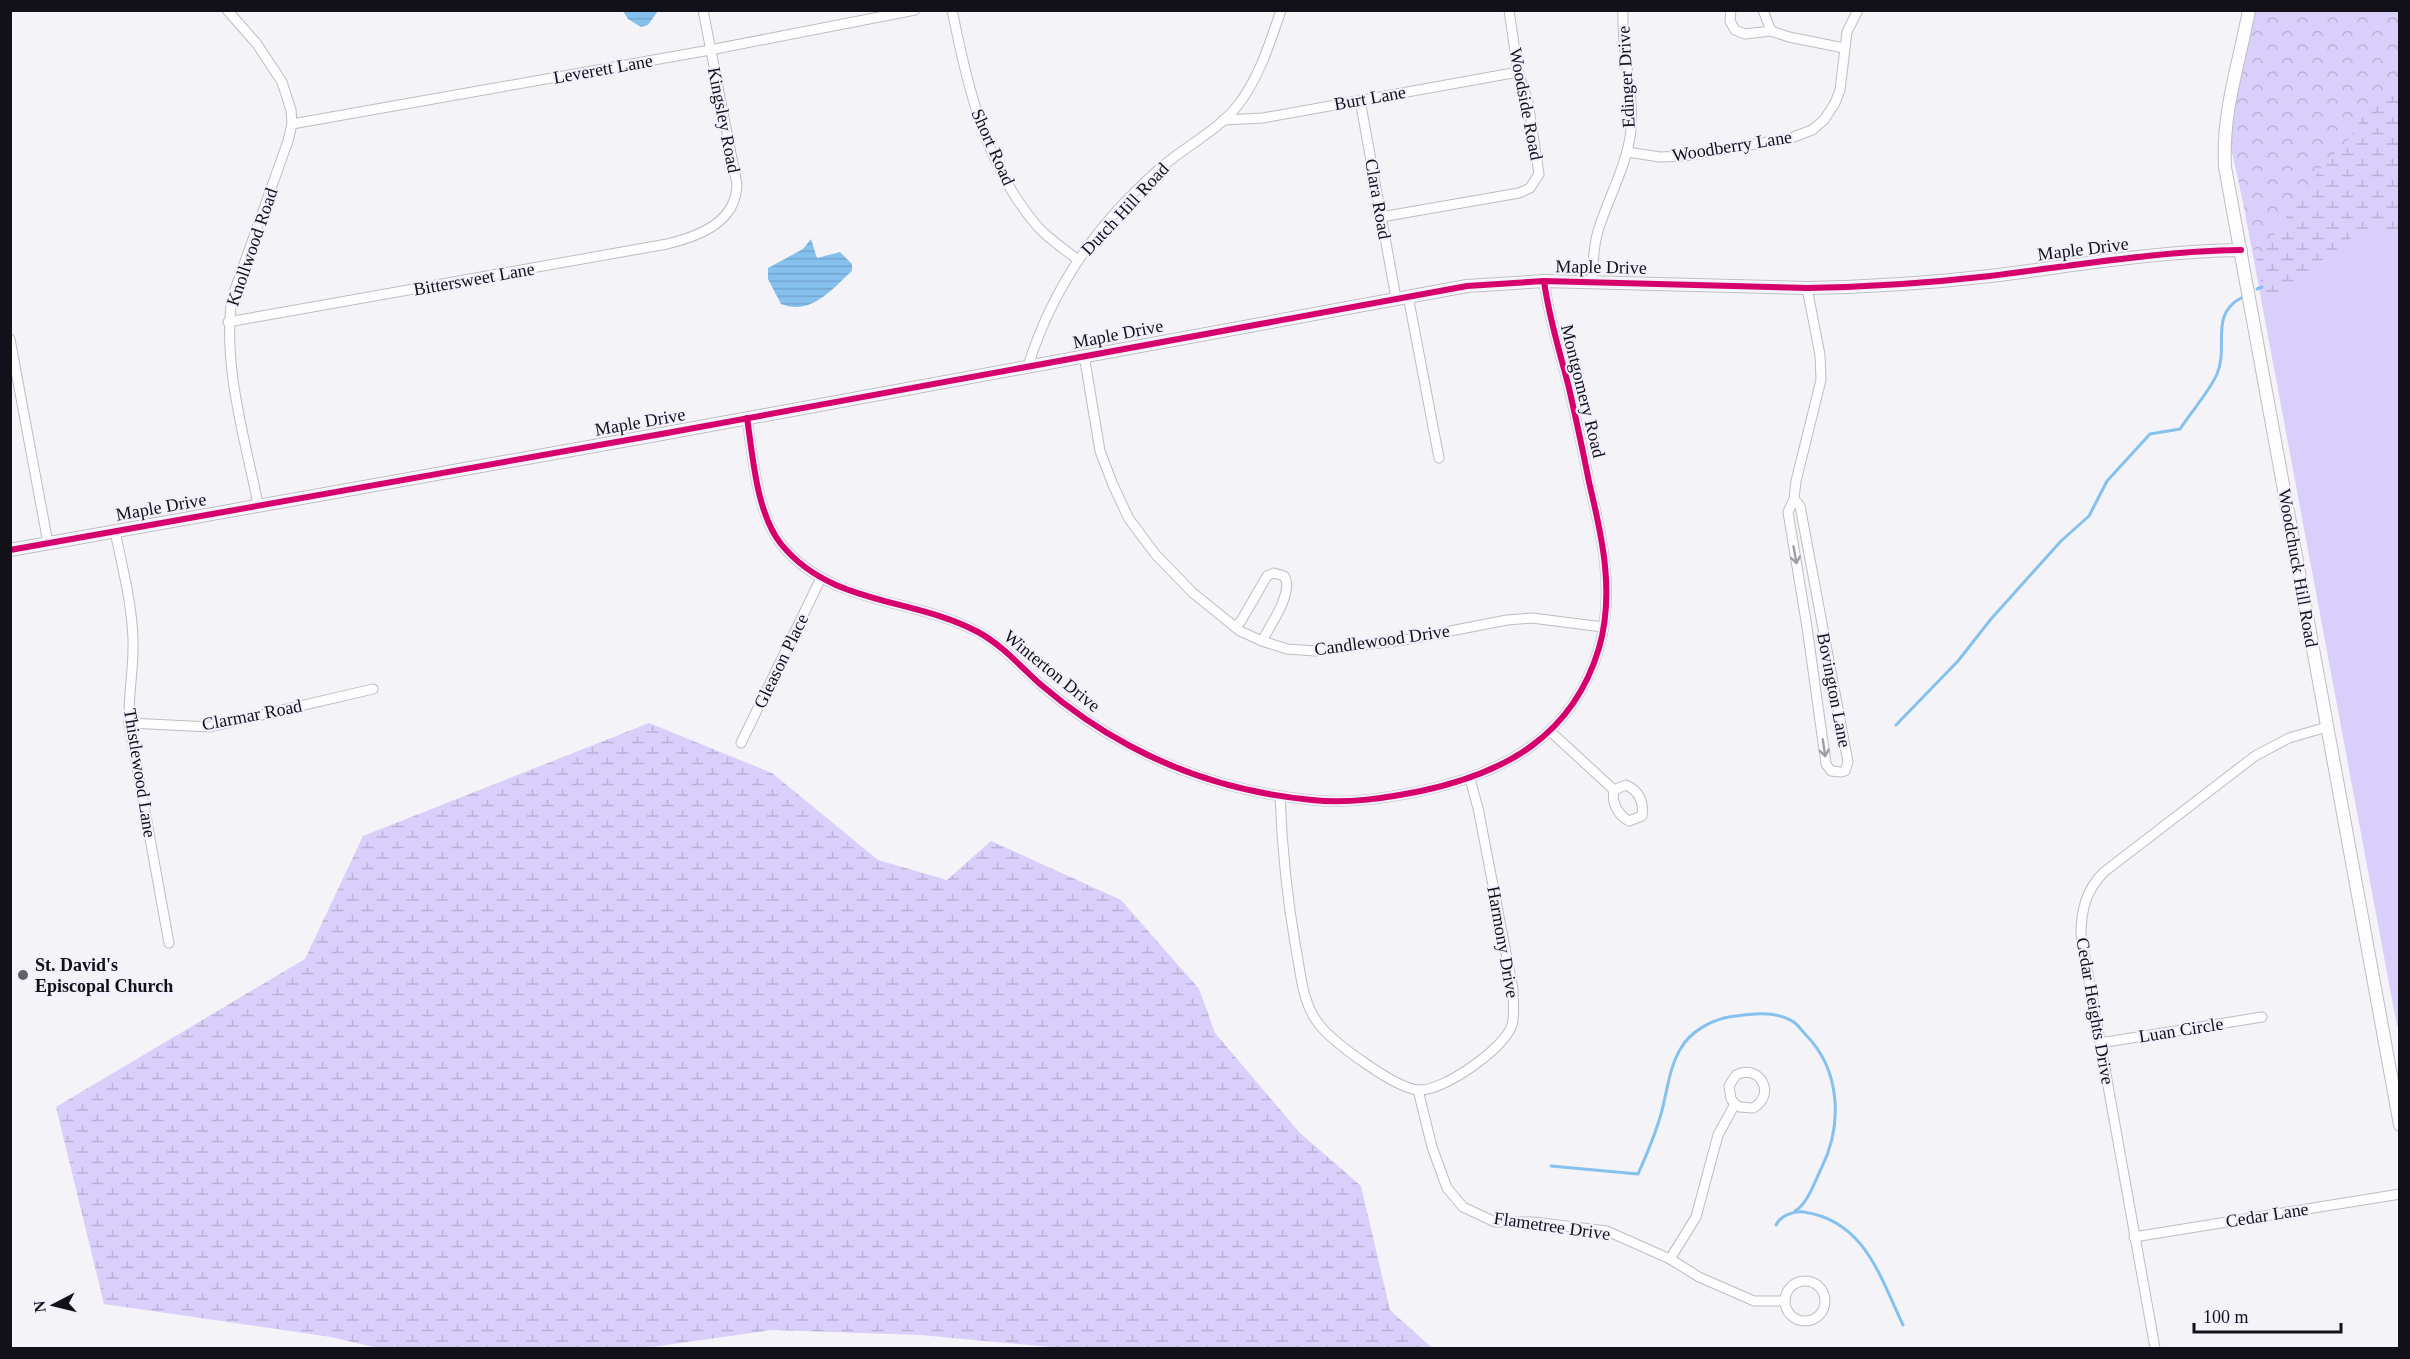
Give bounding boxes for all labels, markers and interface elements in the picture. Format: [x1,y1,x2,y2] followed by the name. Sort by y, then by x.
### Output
[1613,25,1639,129] street label: Edinger Drive
[1505,46,1547,162] street label: Woodside Road
[552,50,654,88] street label: Leverett Lane
[704,65,744,175] street label: Kingsley Road
[1333,82,1407,114] street label: Burt Lane
[967,106,1019,188] street label: Short Road
[1671,127,1793,165] street label: Woodberry Lane
[1361,157,1395,241] street label: Clara Road
[1077,159,1173,259] street label: Dutch Hill Road
[222,185,282,309] street label: Knollwood Road
[2036,233,2130,264] street label: Maple Drive
[1555,256,1647,278] street label: Maple Drive
[412,259,536,299] street label: Bittersweet Lane
[1071,315,1165,353] street label: Maple Drive
[1557,322,1609,460] street label: Montgomery Road
[593,404,687,440] street label: Maple Drive
[2274,487,2322,649] street label: Woodchuck Hill Road
[114,489,208,525] street label: Maple Drive
[1790,545,1801,565] one-way arrow
[750,611,812,711] street label: Gleason Place
[1313,621,1451,659] street label: Candlewood Drive
[1000,626,1104,716] street label: Winterton Drive
[1813,631,1855,749] street label: Bovington Lane
[200,696,304,734] street label: Clarmar Road
[120,707,160,839] street label: Thistlewood Lane
[1819,738,1830,758] one-way arrow
[1483,884,1523,1000] street label: Harmony Drive
[2072,936,2118,1086] street label: Cedar Heights Drive
[35,955,173,996] place label: St. David's Episcopal Church
[16,968,30,982] marker: St. David's Episcopal Church
[2137,1013,2225,1047] street label: Luan Circle
[2224,1199,2310,1231] street label: Cedar Lane
[1492,1208,1612,1244] street label: Flametree Drive
[24,1275,84,1335] north arrow
[2194,1296,2341,1334] scale bar
[30,1300,49,1314] text: N
[2203,1307,2249,1327] text: 100 m

